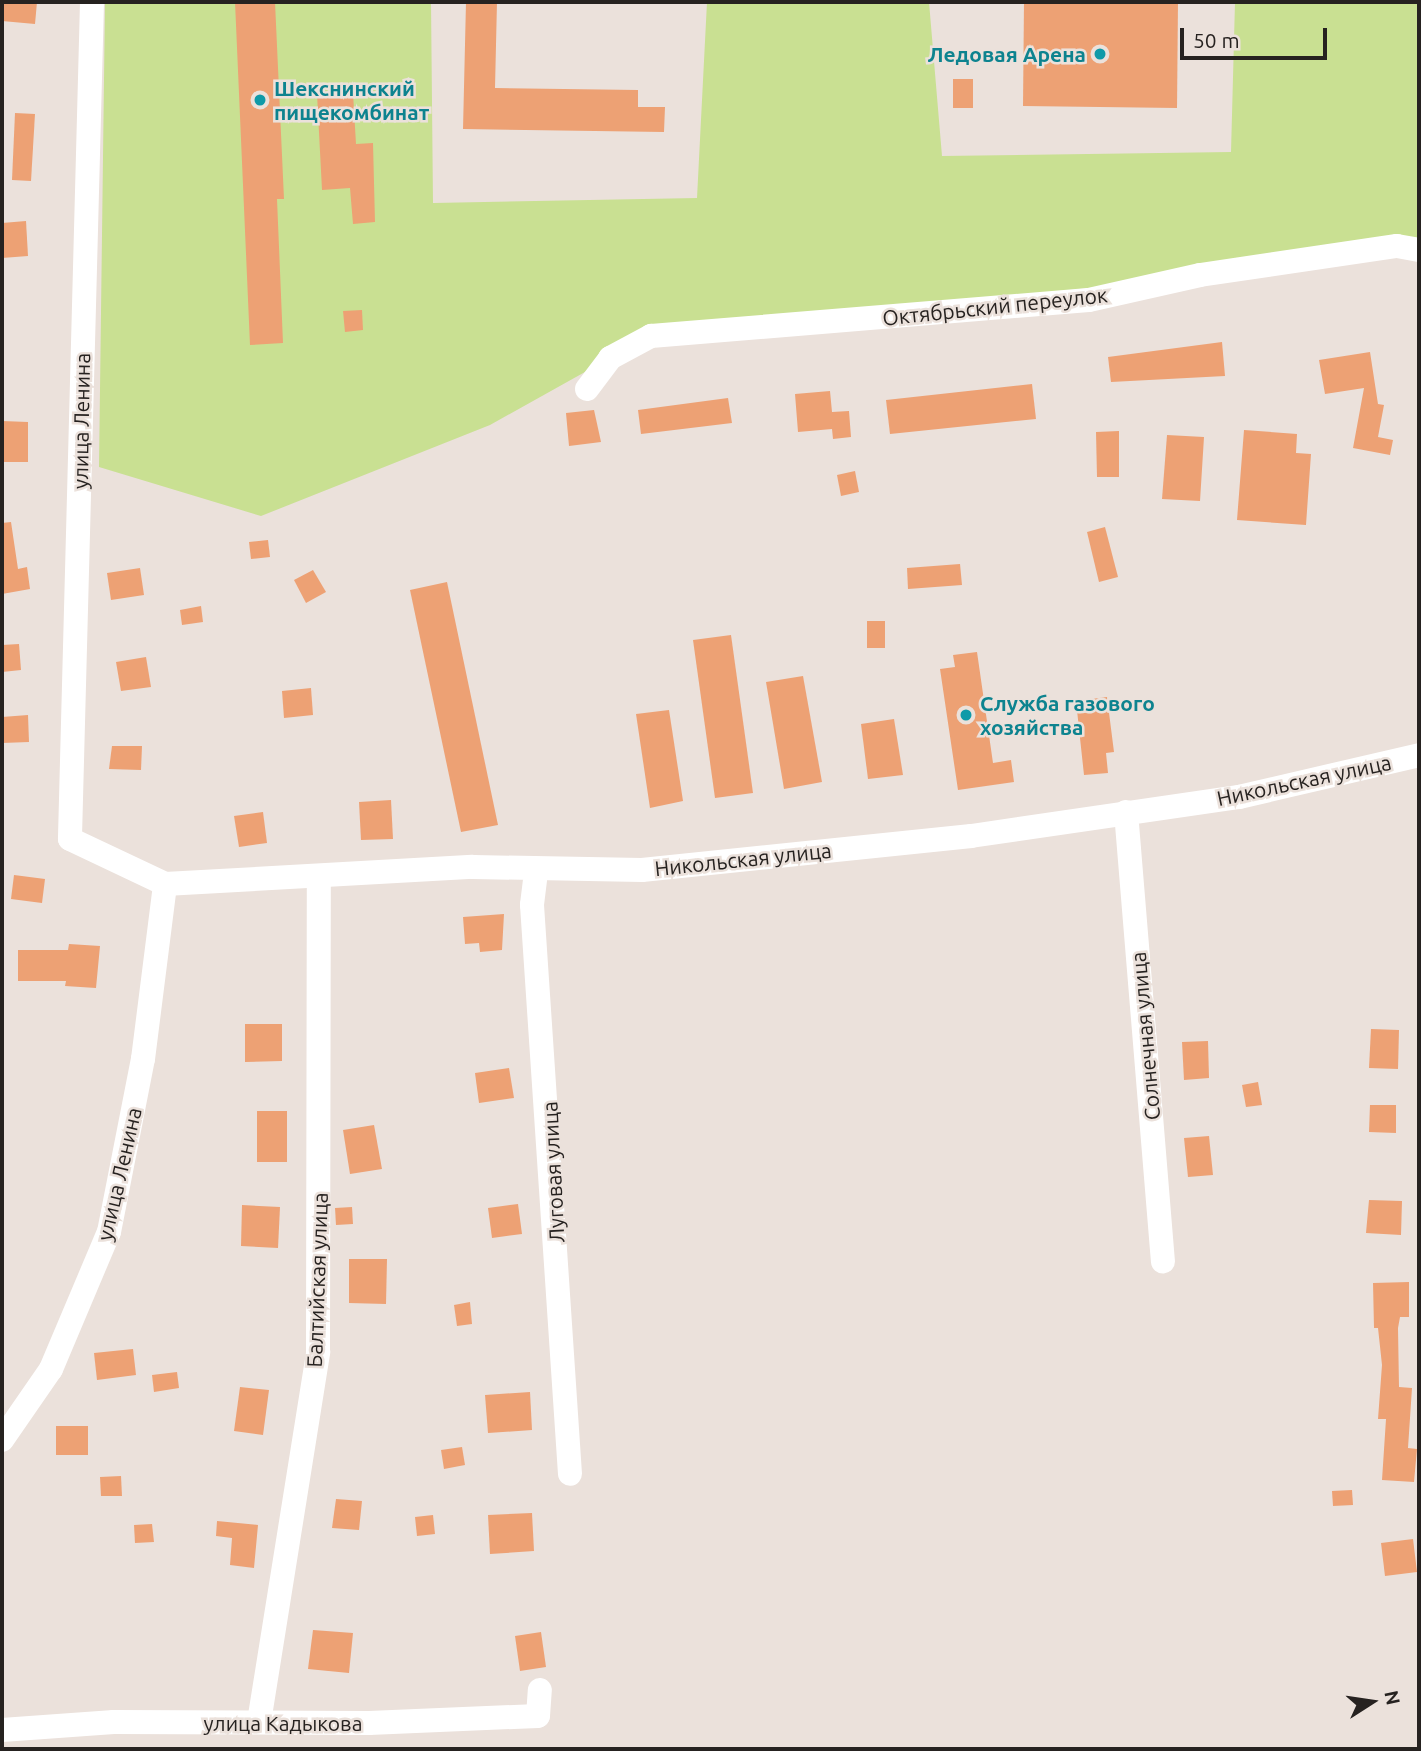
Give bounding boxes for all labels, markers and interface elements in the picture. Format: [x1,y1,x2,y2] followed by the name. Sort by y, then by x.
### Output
[1183,14,1330,58] scale bar
[1193,28,1240,52] text: 50 m
[927,41,1086,67] place label: Ледовая Арена
[1092,46,1108,62] marker: Ледовая Арена
[274,75,429,125] place label: Шекснинский пищекомбинат
[252,92,268,108] marker: Шекснинский пищекомбинат
[881,282,1109,330] street label: Октябрьский переулок
[67,353,95,489] street label: улица Ленина
[980,690,1155,740] place label: Служба газового хозяйства
[958,707,974,723] marker: Служба газового хозяйства
[1214,749,1394,811] street label: Никольская улица
[653,837,833,881] street label: Никольская улица
[1125,951,1165,1121] street label: Солнечная улица
[537,1101,569,1243] street label: Луговая улица
[91,1105,147,1243] street label: улица Ленина
[301,1192,333,1368] street label: Балтийская улица
[1337,1667,1407,1737] north arrow
[1380,1688,1405,1707] text: N
[204,1710,362,1736] street label: улица Кадыкова

